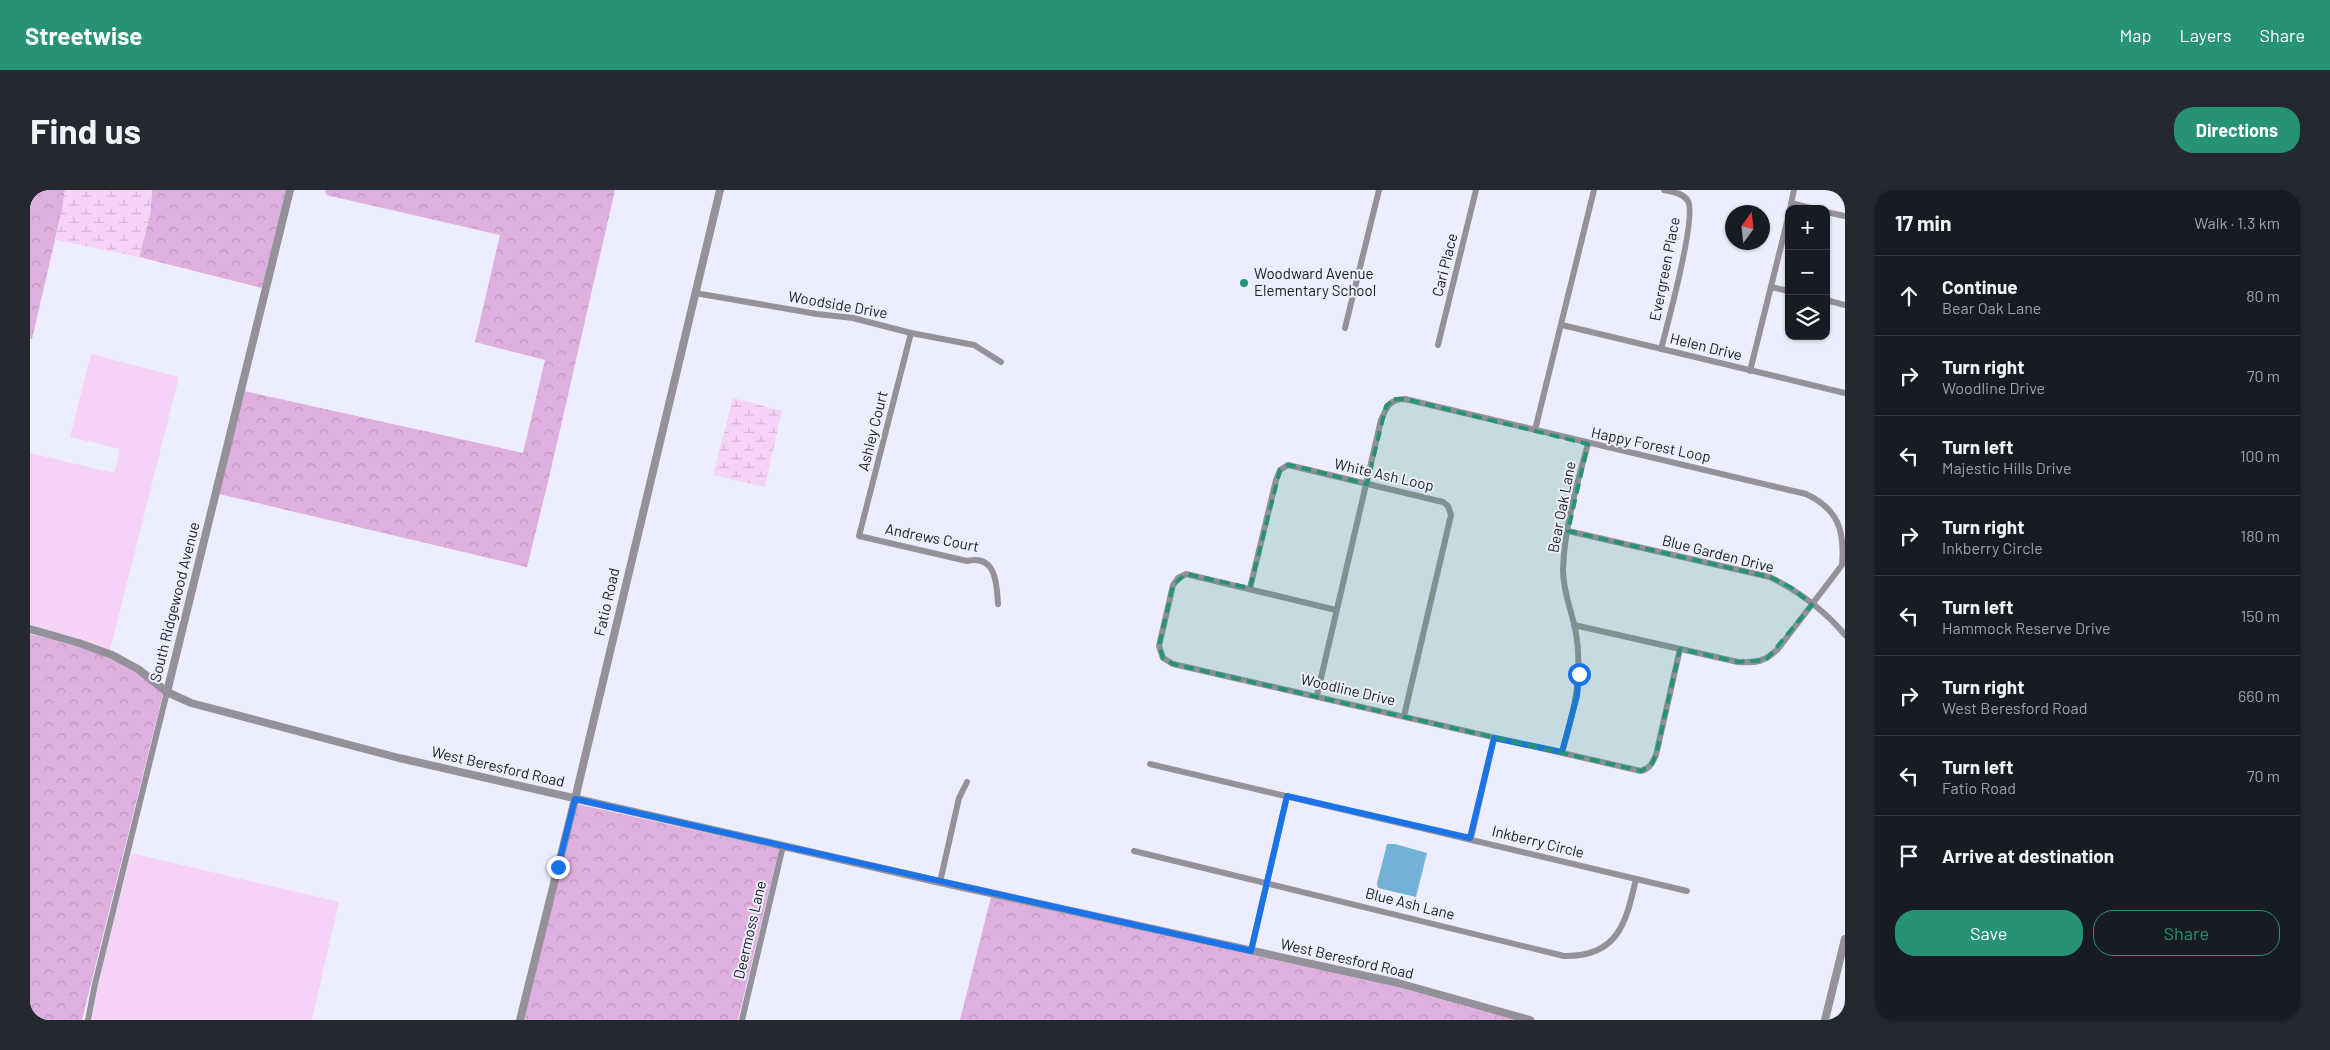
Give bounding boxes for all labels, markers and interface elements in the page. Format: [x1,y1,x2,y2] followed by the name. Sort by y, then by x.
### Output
[25,21,142,50] text: Streetwise
[2119,24,2151,46] text: Map
[2179,24,2232,46] text: Layers
[2260,24,2305,46] text: Share
[2174,107,2300,153] button: Directions
[30,109,141,151] text: Find us
[1725,205,1770,250] north arrow
[1785,205,1830,340] map controls
[1785,205,1830,250] button: +
[1895,210,1951,235] text: 17 min
[2194,213,2280,232] text: Walk · 1.3 km
[1645,215,1683,322] street label: Evergreen Place
[1427,231,1461,298] street label: Cari Place
[1785,250,1830,295] button: −
[1254,264,1376,299] place label: Woodward Avenue Elementary School
[1942,275,2018,298] text: Continue
[1238,277,1250,289] marker: Woodward Avenue Elementary School
[1895,282,1923,310] icon: ahead
[787,286,889,322] street label: Woodside Drive
[2246,286,2280,305] text: 80 m
[1785,295,1830,340] button: layers
[1942,298,2041,317] text: Bear Oak Lane
[1668,328,1744,364] street label: Helen Drive
[1942,355,2024,378] text: Turn right
[1895,362,1923,390] icon: right
[2247,366,2280,385] text: 70 m
[1942,378,2045,397] text: Woodline Drive
[853,389,891,473] street label: Ashley Court
[1590,423,1713,466] street label: Happy Forest Loop
[1942,435,2013,458] text: Turn left
[1895,442,1923,470] icon: left
[2240,446,2280,465] text: 100 m
[1333,454,1436,494] street label: White Ash Loop
[1942,458,2071,477] text: Majestic Hills Drive
[1543,459,1579,554] street label: Bear Oak Lane
[1942,515,2024,538] text: Turn right
[884,519,981,555] street label: Andrews Court
[145,520,203,684] street label: South Ridgewood Avenue
[1895,522,1923,550] icon: right
[2241,526,2280,545] text: 180 m
[1660,530,1776,576] street label: Blue Garden Drive
[1942,538,2043,557] text: Inkberry Circle
[589,566,623,638] street label: Fatio Road
[1942,595,2013,618] text: Turn left
[1895,602,1923,630] icon: left
[2241,606,2280,625] text: 150 m
[1942,618,2111,637] text: Hammock Reserve Drive
[1568,663,1591,686] route start
[1299,669,1397,709] street label: Woodline Drive
[1942,675,2024,698] text: Turn right
[1895,682,1923,710] icon: right
[2238,686,2280,705] text: 660 m
[1942,698,2087,717] text: West Beresford Road
[430,742,567,790] street label: West Beresford Road
[1942,755,2013,778] text: Turn left
[1895,762,1923,790] icon: left
[2247,766,2280,785] text: 70 m
[1942,778,2016,797] text: Fatio Road
[1490,821,1586,861] street label: Inkberry Circle
[1895,842,1923,870] icon: arrive
[1942,844,2114,867] text: Arrive at destination
[547,856,570,879] route end
[729,879,769,981] street label: Deermoss Lane
[1364,883,1457,923] street label: Blue Ash Lane
[1895,910,2083,956] button: Save
[2093,910,2280,956] button: Share
[1279,934,1416,982] street label: West Beresford Road

